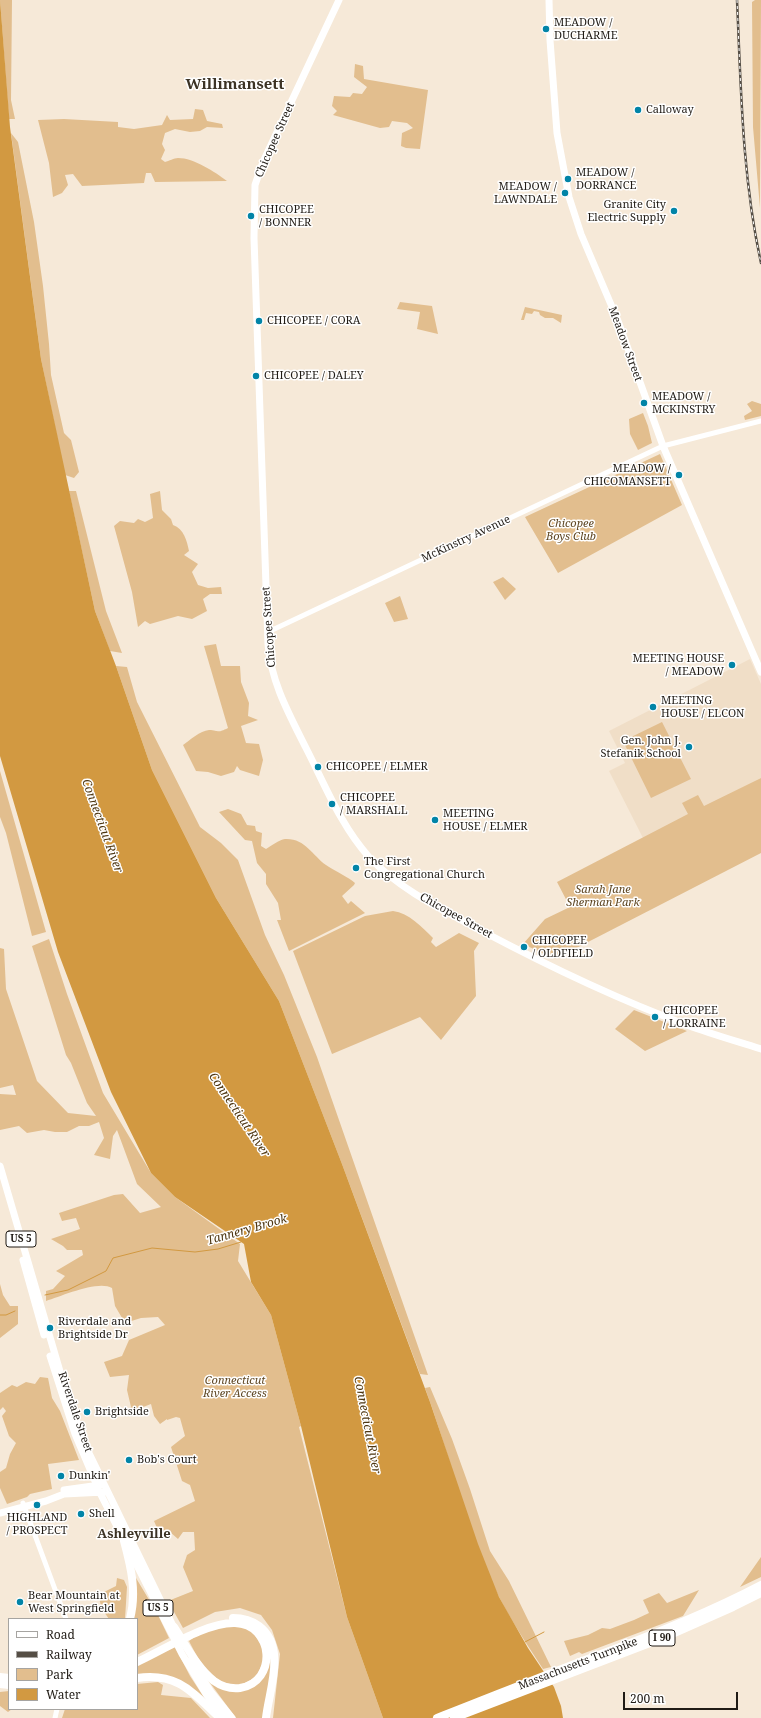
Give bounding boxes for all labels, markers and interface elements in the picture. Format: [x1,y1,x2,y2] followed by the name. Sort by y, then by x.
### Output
[554,16,618,42] place label: MEADOW / DUCHARME
[541,24,551,34] marker: MEADOW / DUCHARME
[186,76,284,94] district label: Willimansett
[252,100,298,180] street label: Chicopee Street
[646,103,694,117] place label: Calloway
[633,105,643,115] marker: Calloway
[576,166,636,192] place label: MEADOW / DORRANCE
[563,174,573,184] marker: MEADOW / DORRANCE
[494,180,557,206] place label: MEADOW / LAWNDALE
[560,188,570,198] marker: MEADOW / LAWNDALE
[587,198,666,224] place label: Granite City Electric Supply
[259,203,314,229] place label: CHICOPEE / BONNER
[669,206,679,216] marker: Granite City Electric Supply
[246,211,256,221] marker: CHICOPEE / BONNER
[605,305,645,383] street label: Meadow Street
[267,314,361,328] place label: CHICOPEE / CORA
[254,316,264,326] marker: CHICOPEE / CORA
[264,369,364,383] place label: CHICOPEE / DALEY
[251,371,261,381] marker: CHICOPEE / DALEY
[652,390,715,416] place label: MEADOW / MCKINSTRY
[639,398,649,408] marker: MEADOW / MCKINSTRY
[584,462,671,488] place label: MEADOW / CHICOMANSETT
[674,470,684,480] marker: MEADOW / CHICOMANSETT
[420,513,512,565] street label: McKinstry Avenue
[546,517,596,543] park label: Chicopee Boys Club
[260,586,278,668] street label: Chicopee Street
[632,652,724,678] place label: MEETING HOUSE / MEADOW
[727,660,737,670] marker: MEETING HOUSE / MEADOW
[661,694,745,720] place label: MEETING HOUSE / ELCON
[648,702,658,712] marker: MEETING HOUSE / ELCON
[601,734,681,760] place label: Gen. John J. Stefanik School
[684,742,694,752] marker: Gen. John J. Stefanik School
[326,760,428,774] place label: CHICOPEE / ELMER
[313,762,323,772] marker: CHICOPEE / ELMER
[78,777,126,875] water label: Connecticut River
[340,791,407,817] place label: CHICOPEE / MARSHALL
[327,799,337,809] marker: CHICOPEE / MARSHALL
[443,807,528,833] place label: MEETING HOUSE / ELMER
[430,815,440,825] marker: MEETING HOUSE / ELMER
[364,855,485,881] place label: The First Congregational Church
[351,863,361,873] marker: The First Congregational Church
[566,883,640,909] park label: Sarah Jane Sherman Park
[417,891,495,941] street label: Chicopee Street
[532,934,593,960] place label: CHICOPEE / OLDFIELD
[519,942,529,952] marker: CHICOPEE / OLDFIELD
[663,1004,726,1030] place label: CHICOPEE / LORRAINE
[650,1012,660,1022] marker: CHICOPEE / LORRAINE
[205,1070,273,1160] water label: Connecticut River
[205,1212,289,1248] water label: Tannery Brook
[6,1231,36,1247] road number: US 5
[58,1315,131,1341] place label: Riverdale and Brightside Dr
[45,1323,55,1333] marker: Riverdale and Brightside Dr
[55,1370,95,1454] street label: Riverdale Street
[203,1374,267,1400] park label: Connecticut River Access
[351,1375,383,1475] water label: Connecticut River
[95,1405,149,1419] place label: Brightside
[82,1407,92,1417] marker: Brightside
[137,1453,197,1467] place label: Bob's Court
[124,1455,134,1465] marker: Bob's Court
[69,1469,110,1483] place label: Dunkin'
[56,1471,66,1481] marker: Dunkin'
[32,1500,42,1510] marker: HIGHLAND / PROSPECT
[89,1507,115,1521] place label: Shell
[76,1509,86,1519] marker: Shell
[7,1511,67,1537] place label: HIGHLAND / PROSPECT
[97,1526,171,1542] district label: Ashleyville
[28,1589,120,1615] place label: Bear Mountain at West Springfield
[15,1597,25,1607] marker: Bear Mountain at West Springfield
[143,1600,173,1616] road number: US 5
[8,1618,138,1710] legend
[46,1626,75,1643] text: Road
[649,1630,675,1646] road number: I 90
[516,1635,640,1693] street label: Massachusetts Turnpike
[46,1646,92,1663] text: Railway
[46,1666,73,1683] text: Park
[625,1684,740,1710] scale bar
[46,1686,81,1703] text: Water
[630,1690,665,1707] text: 200 m

